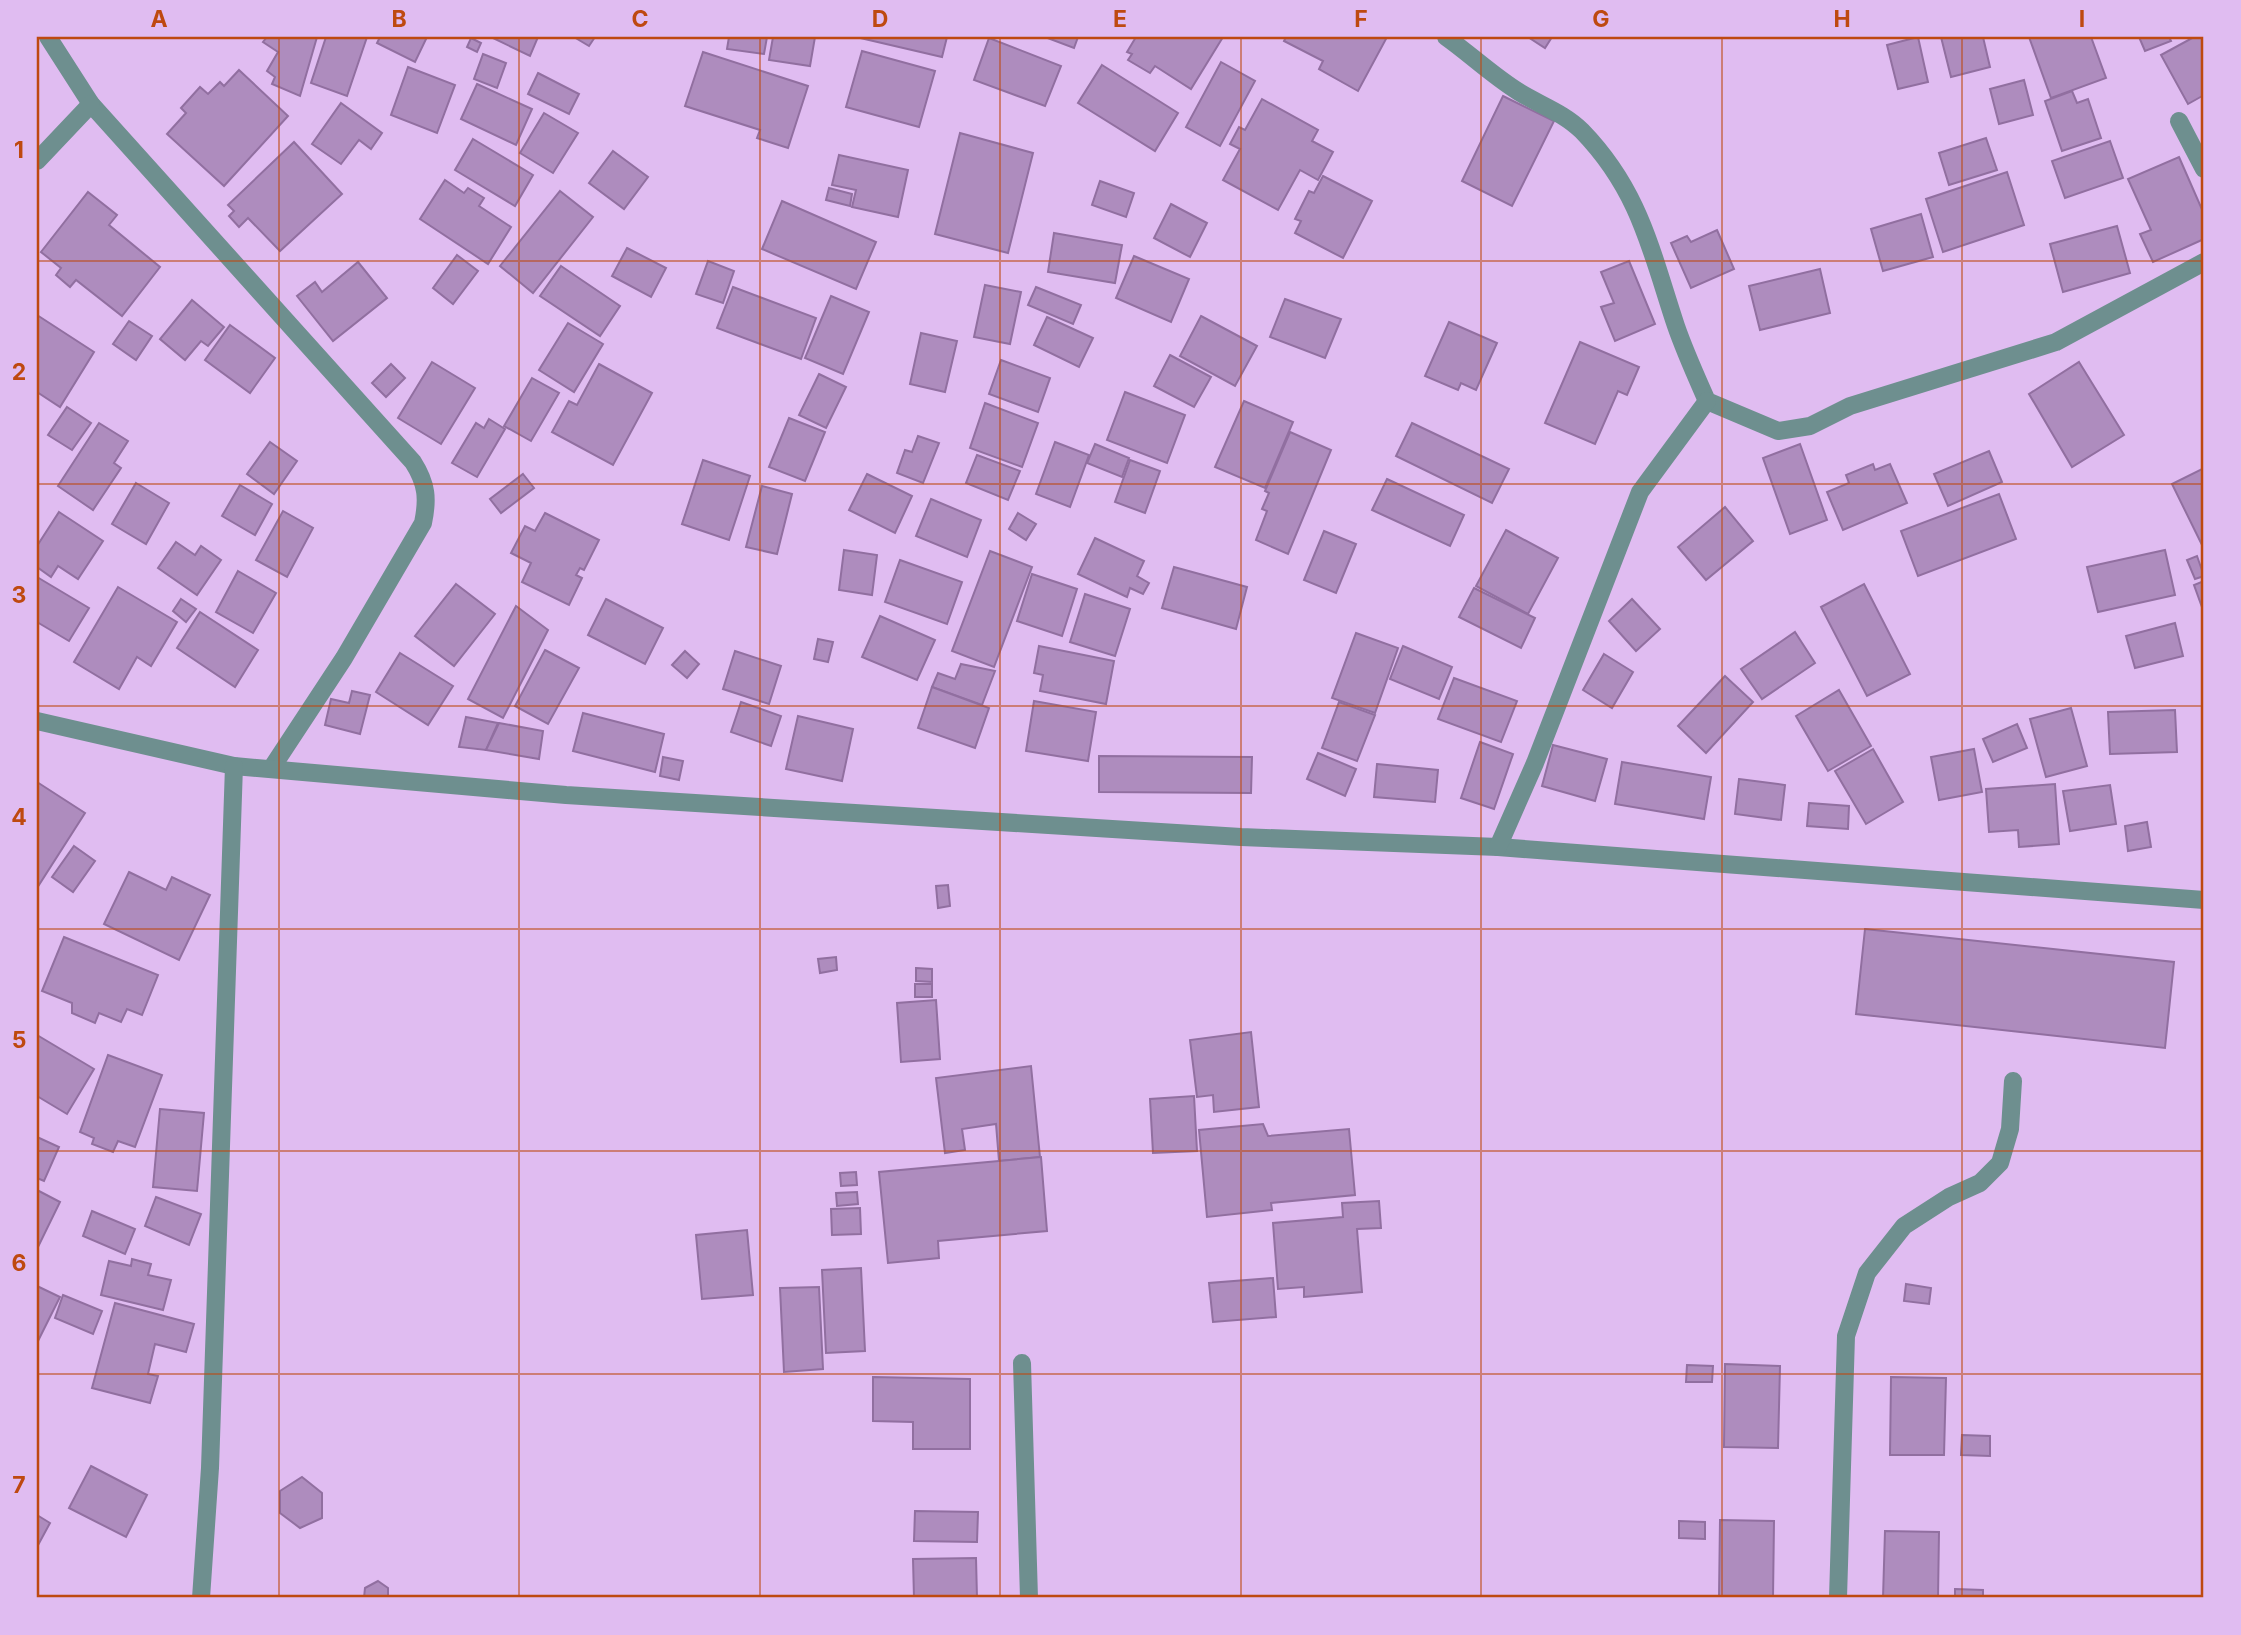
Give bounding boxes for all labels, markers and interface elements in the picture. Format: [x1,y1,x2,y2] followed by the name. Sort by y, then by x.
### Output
[150,5,168,33] text: A
[391,5,407,33] text: B
[631,5,649,33] text: C
[872,5,888,33] text: D
[1113,5,1127,33] text: E
[1354,5,1368,33] text: F
[1592,5,1610,33] text: G
[1833,5,1851,33] text: H
[2079,5,2085,33] text: I
[14,136,24,164] text: 1
[12,358,26,386] text: 2
[12,581,26,609] text: 3
[11,803,27,831] text: 4
[12,1026,26,1054] text: 5
[12,1249,26,1277] text: 6
[12,1471,26,1499] text: 7

